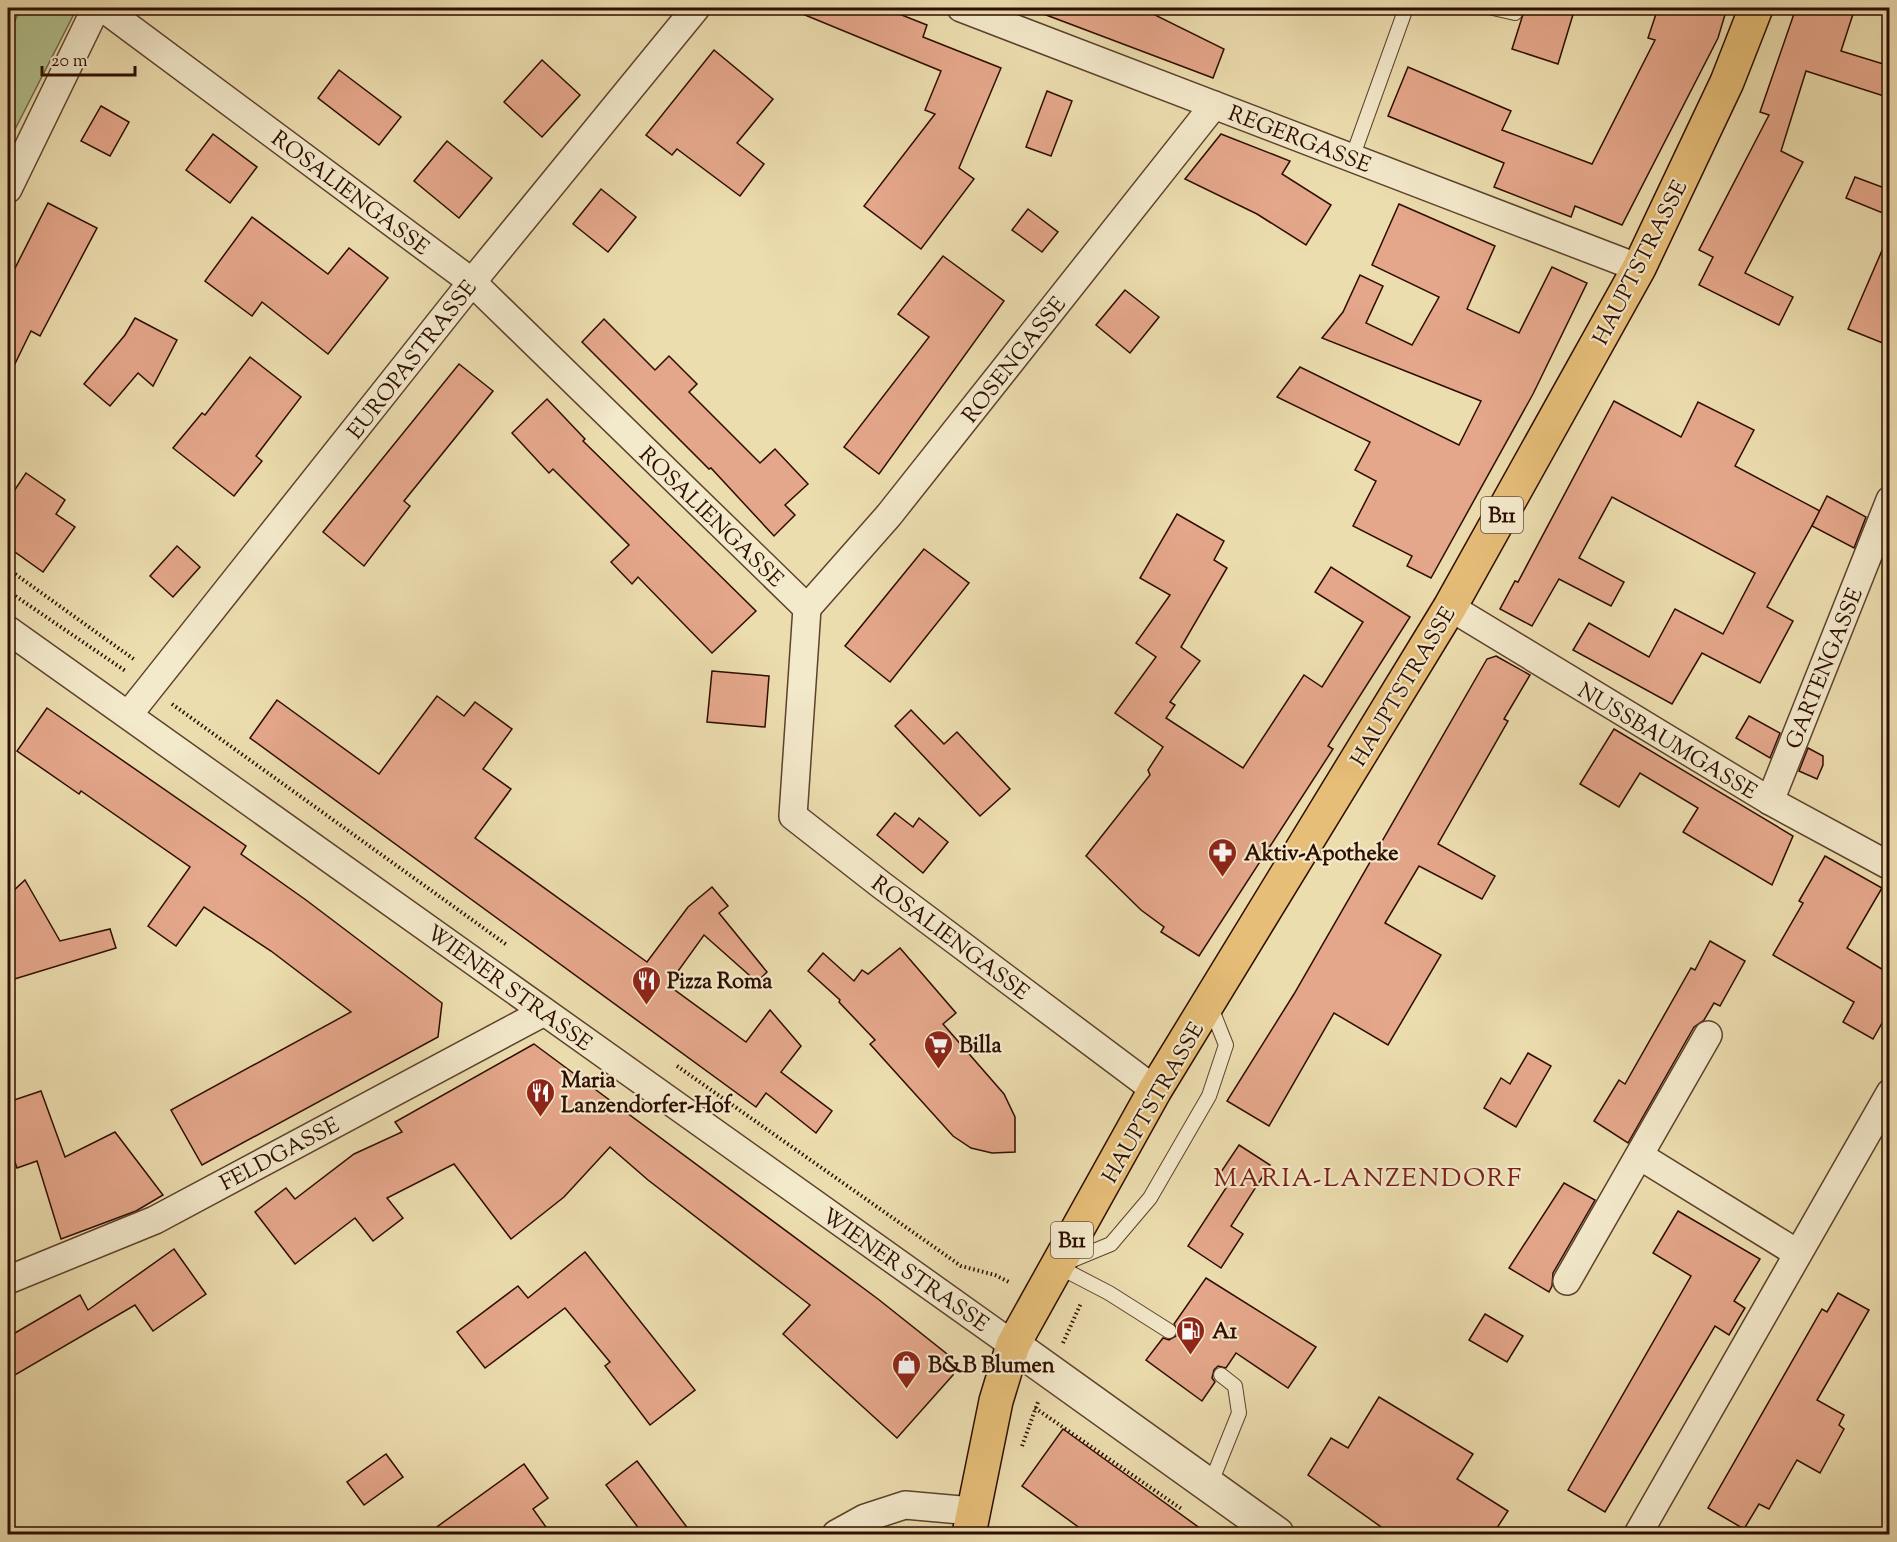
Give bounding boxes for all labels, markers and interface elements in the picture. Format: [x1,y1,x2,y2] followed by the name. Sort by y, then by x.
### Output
[42,39,135,77] scale bar
[51,49,88,75] text: 20 m
[1223,99,1375,183] street label: REGERGASSE
[263,124,435,265] street label: ROSALIENGASSE
[1586,175,1697,351] street label: HAUPTSTRASSE
[341,274,486,447] street label: EUROPASTRASSE
[956,291,1075,431] street label: ROSENGASSE
[630,440,790,596] street label: ROSALIENGASSE
[1481,497,1523,533] road number: B11
[1779,584,1873,754] street label: GARTENGASSE
[1344,602,1465,773] street label: HAUPTSTRASSE
[1571,676,1762,809] street label: NUSSBAUMGASSE
[1207,836,1239,878] pharmacy icon: Aktiv-Apotheke
[1244,839,1399,871] place label: Aktiv-Apotheke
[863,869,1035,1010] street label: ROSALIENGASSE
[419,918,598,1060] street label: WIENER STRASSE
[630,964,662,1006] restaurant icon: Pizza Roma
[667,967,773,999] place label: Pizza Roma
[1095,1017,1214,1190] street label: HAUPTSTRASSE
[922,1028,954,1070] supermarket icon: Billa
[959,1031,1002,1063] place label: Billa
[561,1066,733,1123] place label: Maria Lanzendorfer-Hof
[524,1076,556,1118] restaurant icon: Maria Lanzendorfer-Hof
[215,1111,346,1201] street label: FELDGASSE
[1213,1161,1523,1198] district label: MARIA-LANZENDORF
[814,1202,994,1341] street label: WIENER STRASSE
[1051,1222,1093,1258] road number: B11
[1175,1314,1207,1356] fuel station icon: A1
[1212,1317,1238,1349] place label: A1
[891,1348,923,1390] shop icon: B&B Blumen
[928,1351,1055,1383] place label: B&B Blumen

